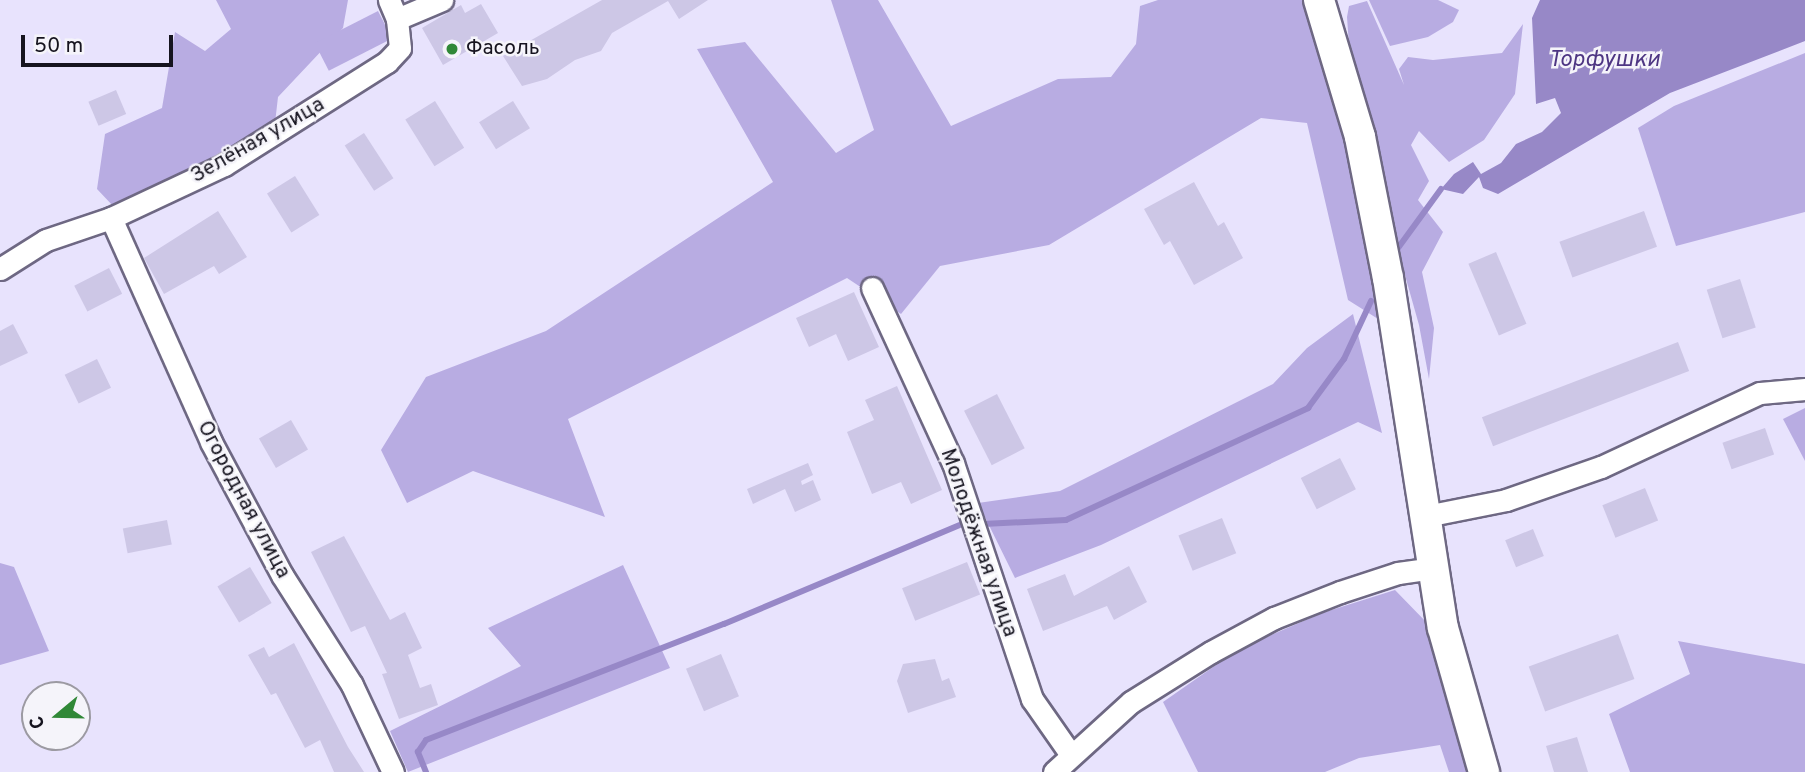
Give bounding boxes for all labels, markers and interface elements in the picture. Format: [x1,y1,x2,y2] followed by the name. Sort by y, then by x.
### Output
[24,21,177,65] scale bar
[34,33,83,60] text: 50 m
[466,36,540,62] place label: Фасоль
[444,41,460,57] marker: Фасоль
[1548,47,1660,75] water label: Торфушки
[187,93,329,189] street label: Зелёная улица
[191,417,295,583] street label: Огородная улица
[934,446,1022,640] street label: Молодёжная улица
[21,681,91,751] north arrow
[25,713,51,732] text: С

